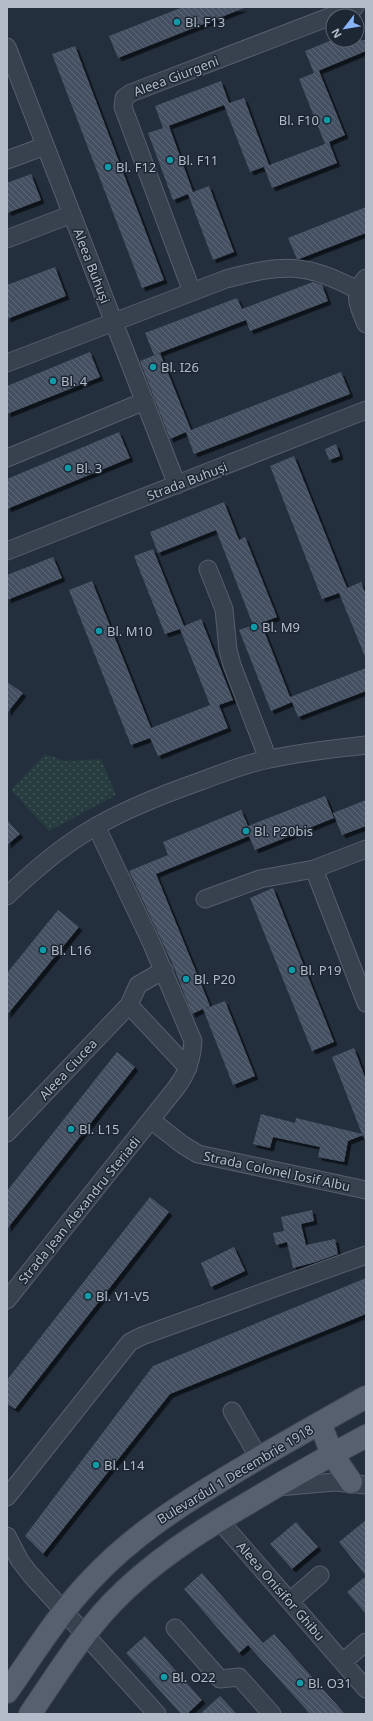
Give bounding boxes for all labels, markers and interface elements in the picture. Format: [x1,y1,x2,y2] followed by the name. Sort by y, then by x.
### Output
[325,8,365,48] north arrow
[185,13,225,31] place label: Bl. F13
[172,17,182,27] marker: Bl. F13
[327,26,345,41] text: N
[131,52,221,100] street label: Aleea Giurgeni
[279,111,319,129] place label: Bl. F10
[322,115,332,125] marker: Bl. F10
[178,151,218,169] place label: Bl. F11
[165,155,175,165] marker: Bl. F11
[116,158,156,176] place label: Bl. F12
[103,162,113,172] marker: Bl. F12
[69,226,115,306] street label: Aleea Buhuși
[161,358,199,376] place label: Bl. I26
[148,362,158,372] marker: Bl. I26
[61,372,88,390] place label: Bl. 4
[48,376,58,386] marker: Bl. 4
[144,457,230,505] street label: Strada Buhuși
[76,459,102,477] place label: Bl. 3
[63,463,73,473] marker: Bl. 3
[262,618,300,636] place label: Bl. M9
[107,622,152,640] place label: Bl. M10
[249,622,259,632] marker: Bl. M9
[94,626,104,636] marker: Bl. M10
[254,822,313,840] place label: Bl. P20bis
[241,826,251,836] marker: Bl. P20bis
[51,941,91,959] place label: Bl. L16
[38,945,48,955] marker: Bl. L16
[300,961,341,979] place label: Bl. P19
[287,965,297,975] marker: Bl. P19
[194,970,235,988] place label: Bl. P20
[181,974,191,984] marker: Bl. P20
[35,1035,101,1103] street label: Aleea Ciucea
[79,1120,119,1138] place label: Bl. L15
[66,1124,76,1134] marker: Bl. L15
[14,1133,144,1287] street label: Strada Jean Alexandru Steriadi
[202,1147,352,1195] street label: Strada Colonel Iosif Albu
[96,1287,149,1305] place label: Bl. V1-V5
[83,1291,93,1301] marker: Bl. V1-V5
[154,1420,316,1528] street label: Bulevardul 1 Decembrie 1918
[104,1456,145,1474] place label: Bl. L14
[91,1460,101,1470] marker: Bl. L14
[233,1538,329,1644] street label: Aleea Onisifor Ghibu
[172,1668,216,1686] place label: Bl. O22
[159,1672,169,1682] marker: Bl. O22
[308,1674,352,1692] place label: Bl. O31
[295,1678,305,1688] marker: Bl. O31

